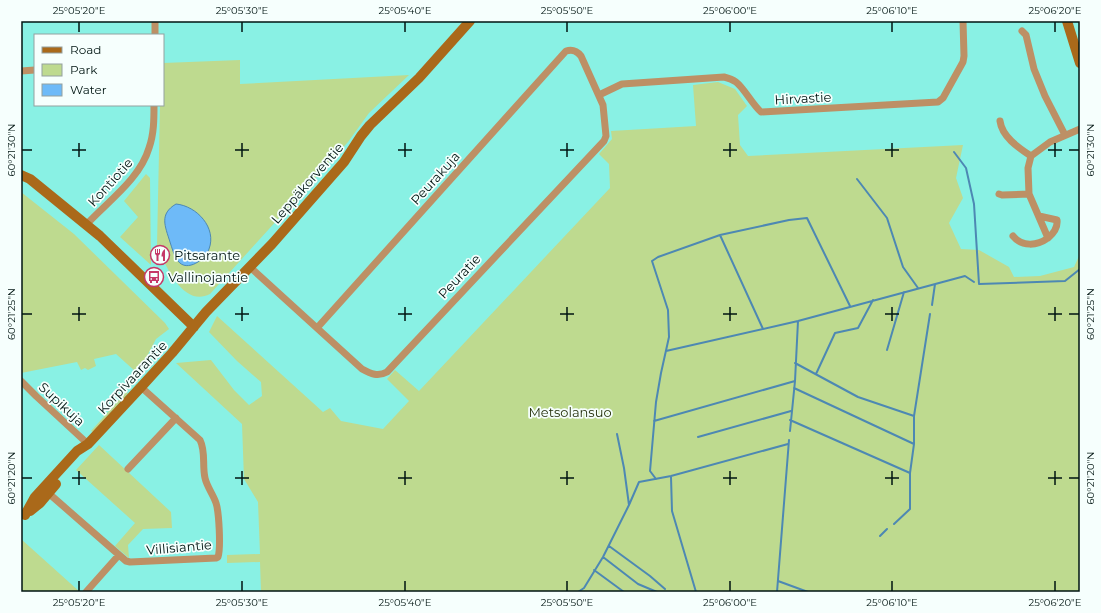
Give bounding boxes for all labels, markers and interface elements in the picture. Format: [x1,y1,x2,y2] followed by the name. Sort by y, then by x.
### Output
[53,4,106,17] text: 25°05'20"E
[216,4,269,17] text: 25°05'30"E
[378,4,432,17] text: 25°05'40"E
[541,4,594,17] text: 25°05'50"E
[703,4,757,17] text: 25°06'00"E
[866,4,918,17] text: 25°06'10"E
[1028,4,1082,17] text: 25°06'20"E
[34,34,164,106] legend
[70,42,101,57] text: Road
[70,62,98,77] text: Park
[70,82,107,97] text: Water
[774,89,832,107] street label: Hirvastie
[5,124,18,176] text: 60°21'30"N
[1084,124,1097,176] text: 60°21'30"N
[268,139,347,227] street label: Leppäkorventie
[407,148,463,208] street label: Peurakuja
[84,154,136,209] street label: Kontiotie
[149,244,171,266] restaurant icon: Pitsarante
[174,247,240,263] place label: Pitsarante
[434,250,484,301] street label: Peuratie
[143,266,165,288] bus stop icon: Vallinojantie
[168,269,248,285] place label: Vallinojantie
[5,288,18,340] text: 60°21'25"N
[1084,288,1097,340] text: 60°21'25"N
[94,337,170,417] street label: Korpivaarantie
[36,379,88,429] street label: Supikuja
[528,404,612,420] park label: Metsolansuo
[5,452,18,505] text: 60°21'20"N
[1084,452,1097,505] text: 60°21'20"N
[146,536,213,558] street label: Villisiantie
[53,596,106,609] text: 25°05'20"E
[216,596,269,609] text: 25°05'30"E
[378,596,432,609] text: 25°05'40"E
[541,596,594,609] text: 25°05'50"E
[703,596,757,609] text: 25°06'00"E
[866,596,918,609] text: 25°06'10"E
[1028,596,1082,609] text: 25°06'20"E

